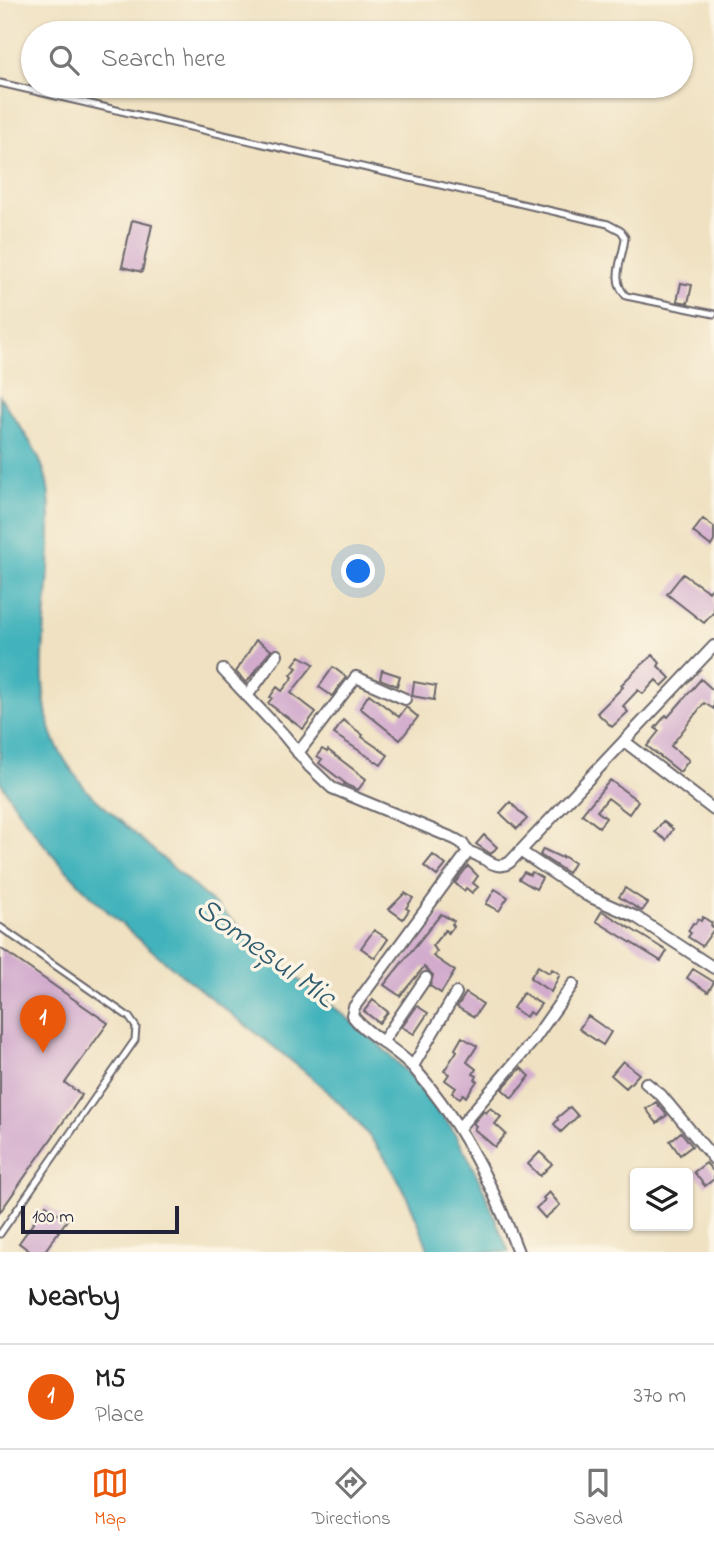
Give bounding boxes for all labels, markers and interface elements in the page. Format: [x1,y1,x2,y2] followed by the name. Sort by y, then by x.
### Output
[21,21,693,98] search box
[45,41,83,79] icon: search
[101,41,226,79] text: Search here
[341,554,375,588] your location
[185,887,346,1022] water label: Someșul Mic
[20,995,66,1053] pin: 1
[630,1168,693,1231] map controls
[630,1168,693,1231] button: layers
[21,1203,178,1235] scale bar
[32,1204,74,1231] text: 100 m
[28,1276,120,1320] text: Nearby
[95,1361,126,1399] text: M5
[47,1380,55,1413] text: 1
[633,1380,686,1413] text: 370 m
[95,1399,144,1432] text: Place
[91,1464,129,1533] tab: Map
[312,1464,391,1533] tab: Directions
[573,1464,623,1533] tab: Saved

